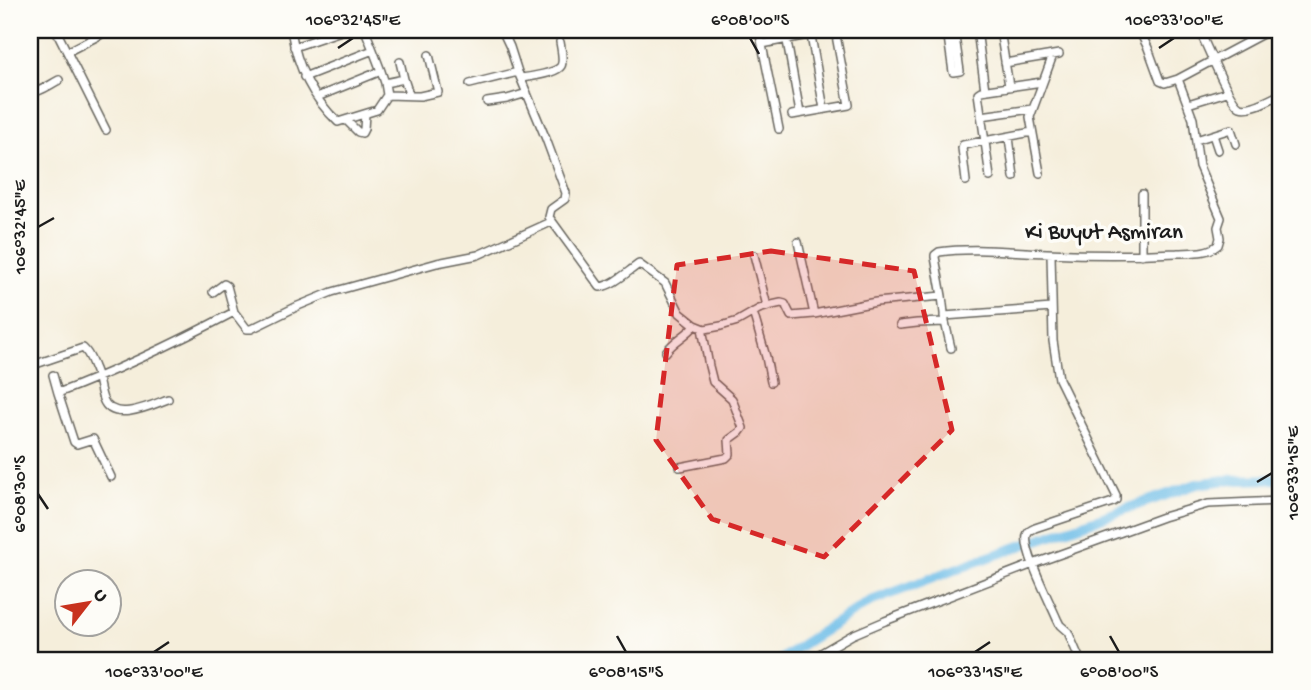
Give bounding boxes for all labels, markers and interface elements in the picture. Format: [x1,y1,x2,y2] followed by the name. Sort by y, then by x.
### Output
[305,11,401,32] text: 106°32'45"E
[711,11,790,32] text: 6°08'00"S
[1124,11,1223,32] text: 106°33'00"E
[11,179,32,275] text: 106°32'45"E
[1025,220,1183,247] street label: Ki Buyut Asmiran
[1284,426,1305,521] text: 106°33'15"E
[11,455,32,533] text: 6°08'30"S
[52,568,122,638] north arrow
[87,585,112,607] text: U
[104,663,203,684] text: 106°33'00"E
[589,663,664,684] text: 6°08'15"S
[927,663,1022,684] text: 106°33'15"E
[1080,663,1159,684] text: 6°08'00"S

